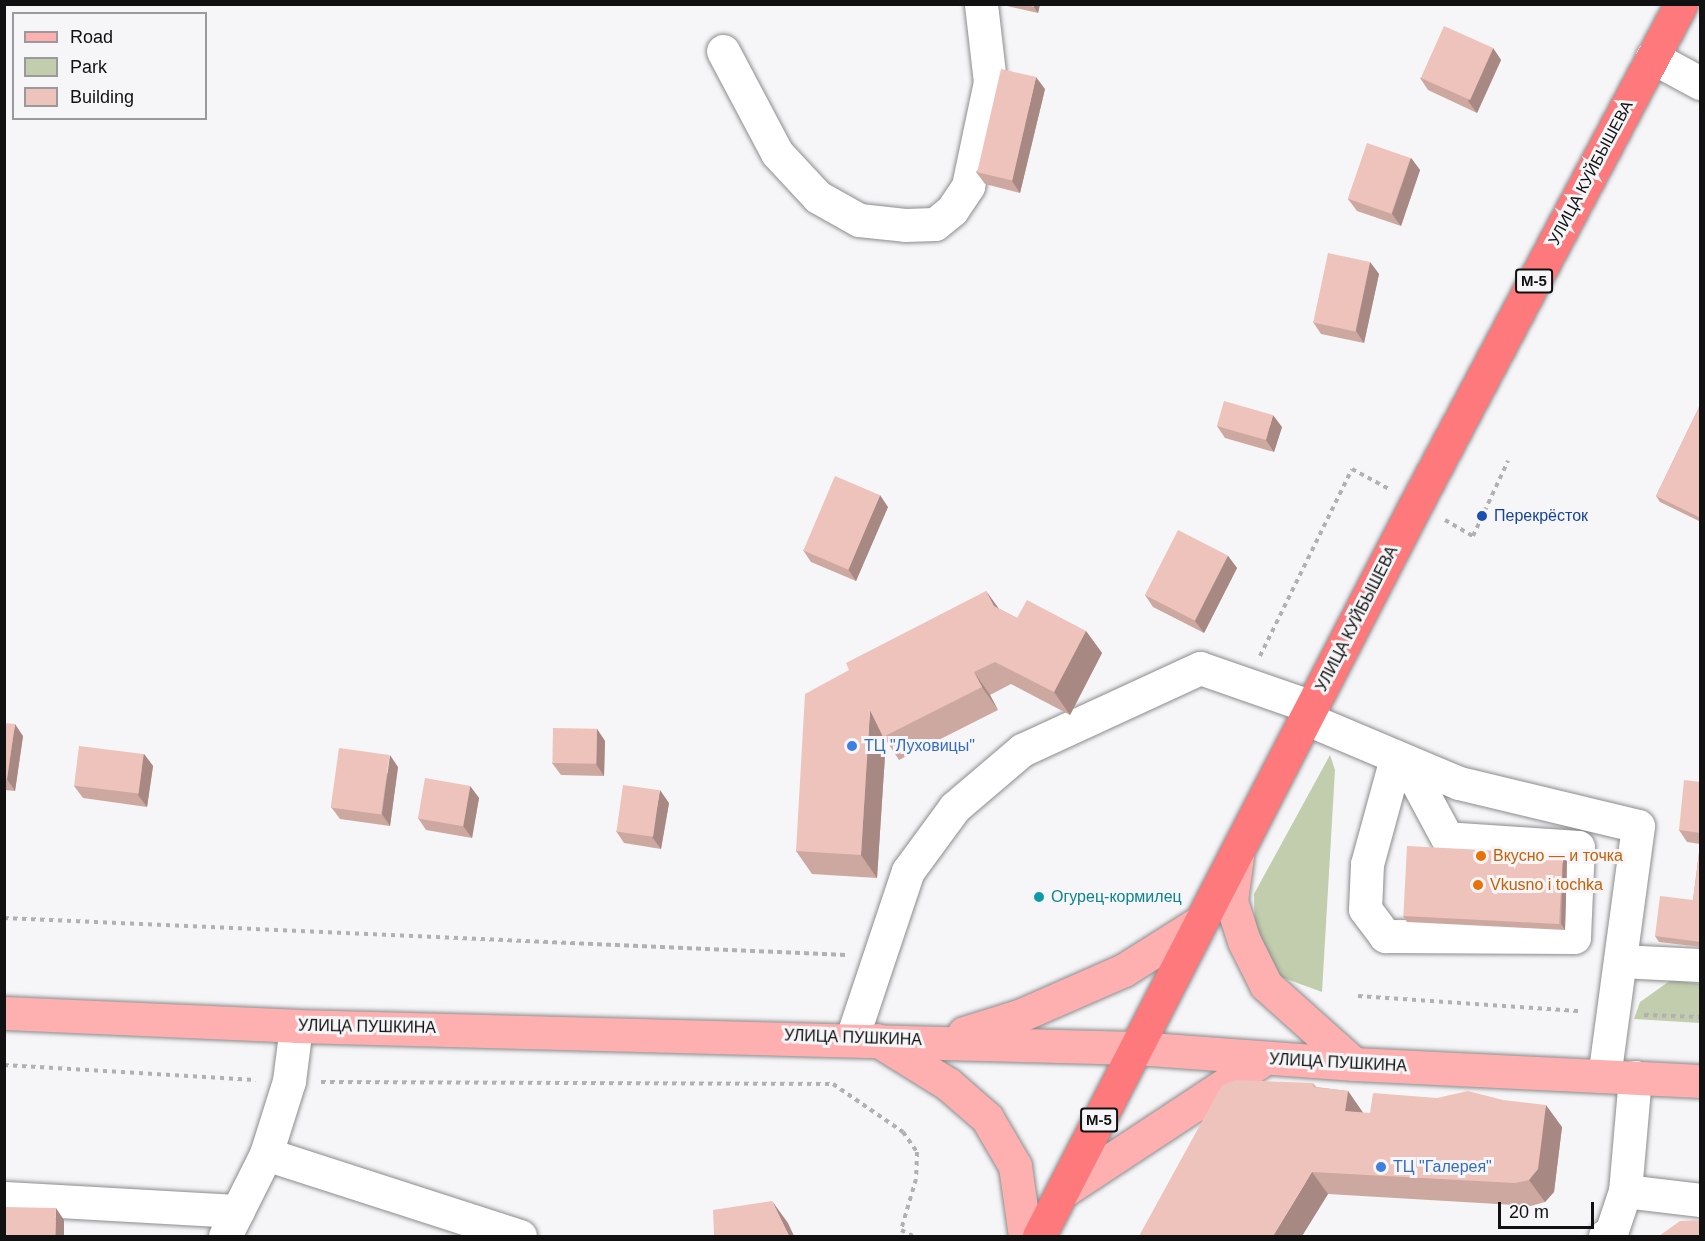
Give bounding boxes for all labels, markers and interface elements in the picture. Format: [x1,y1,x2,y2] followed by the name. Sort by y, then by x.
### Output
[12,12,207,120] legend
[70,27,113,47] text: Road
[70,57,107,77] text: Park
[70,87,134,107] text: Building
[1545,98,1637,248] street label: УЛИЦА КУЙБЫШЕВА
[1514,269,1553,293] road number: М-5
[1494,506,1588,526] place label: Перекрёсток
[1475,509,1489,523] marker: Перекрёсток
[1312,543,1402,695] street label: УЛИЦА КУЙБЫШЕВА
[864,736,975,756] place label: ТЦ "Луховицы"
[845,739,859,753] marker: ТЦ "Луховицы"
[1493,846,1623,866] place label: Вкусно — и точка
[1474,849,1488,863] marker: Вкусно — и точка
[1490,875,1603,895] place label: Vkusno i tochka
[1471,878,1485,892] marker: Vkusno i tochka
[1051,887,1182,907] place label: Огурец-кормилец
[1032,890,1046,904] marker: Огурец-кормилец
[298,1016,436,1038] street label: УЛИЦА ПУШКИНА
[784,1026,922,1050] street label: УЛИЦА ПУШКИНА
[1269,1050,1407,1076] street label: УЛИЦА ПУШКИНА
[1080,1108,1118,1132] road number: М-5
[1393,1157,1492,1177] place label: ТЦ "Галерея"
[1374,1160,1388,1174] marker: ТЦ "Галерея"
[1501,1190,1597,1228] scale bar
[1509,1202,1549,1222] text: 20 m

